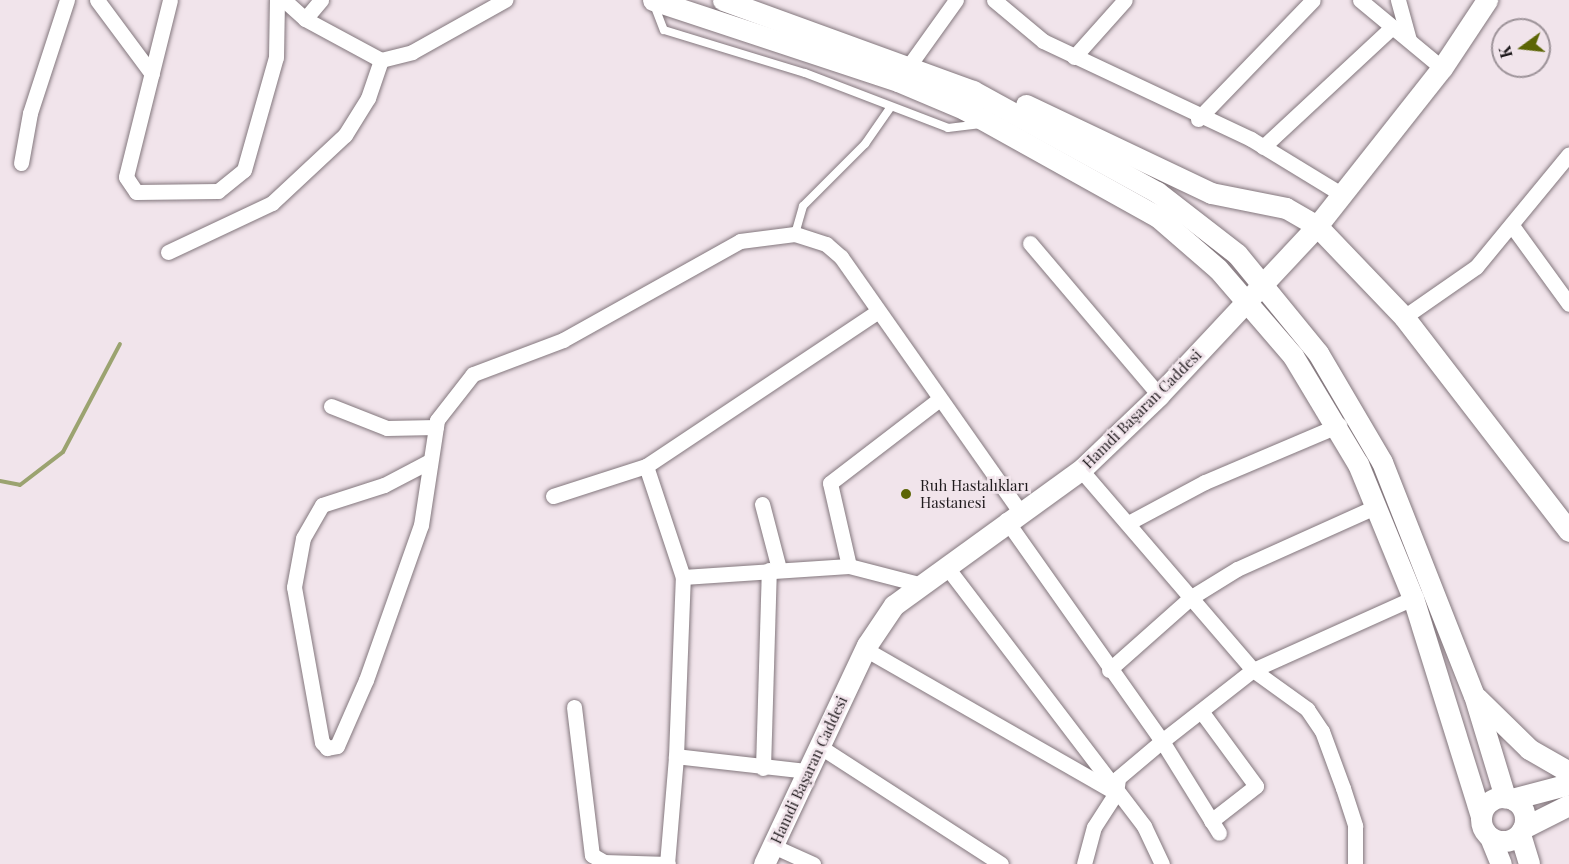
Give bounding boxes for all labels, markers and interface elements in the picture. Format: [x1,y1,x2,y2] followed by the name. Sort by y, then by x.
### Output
[1491,18,1551,78] north arrow
[1493,44,1517,61] text: K
[1079,346,1205,472] street label: Hamdi Başaran Caddesi
[920,476,1029,511] place label: Ruh Hastalıkları Hastanesi
[897,485,915,503] marker: Ruh Hastalıkları Hastanesi
[767,693,851,847] street label: Hamdi Başaran Caddesi

